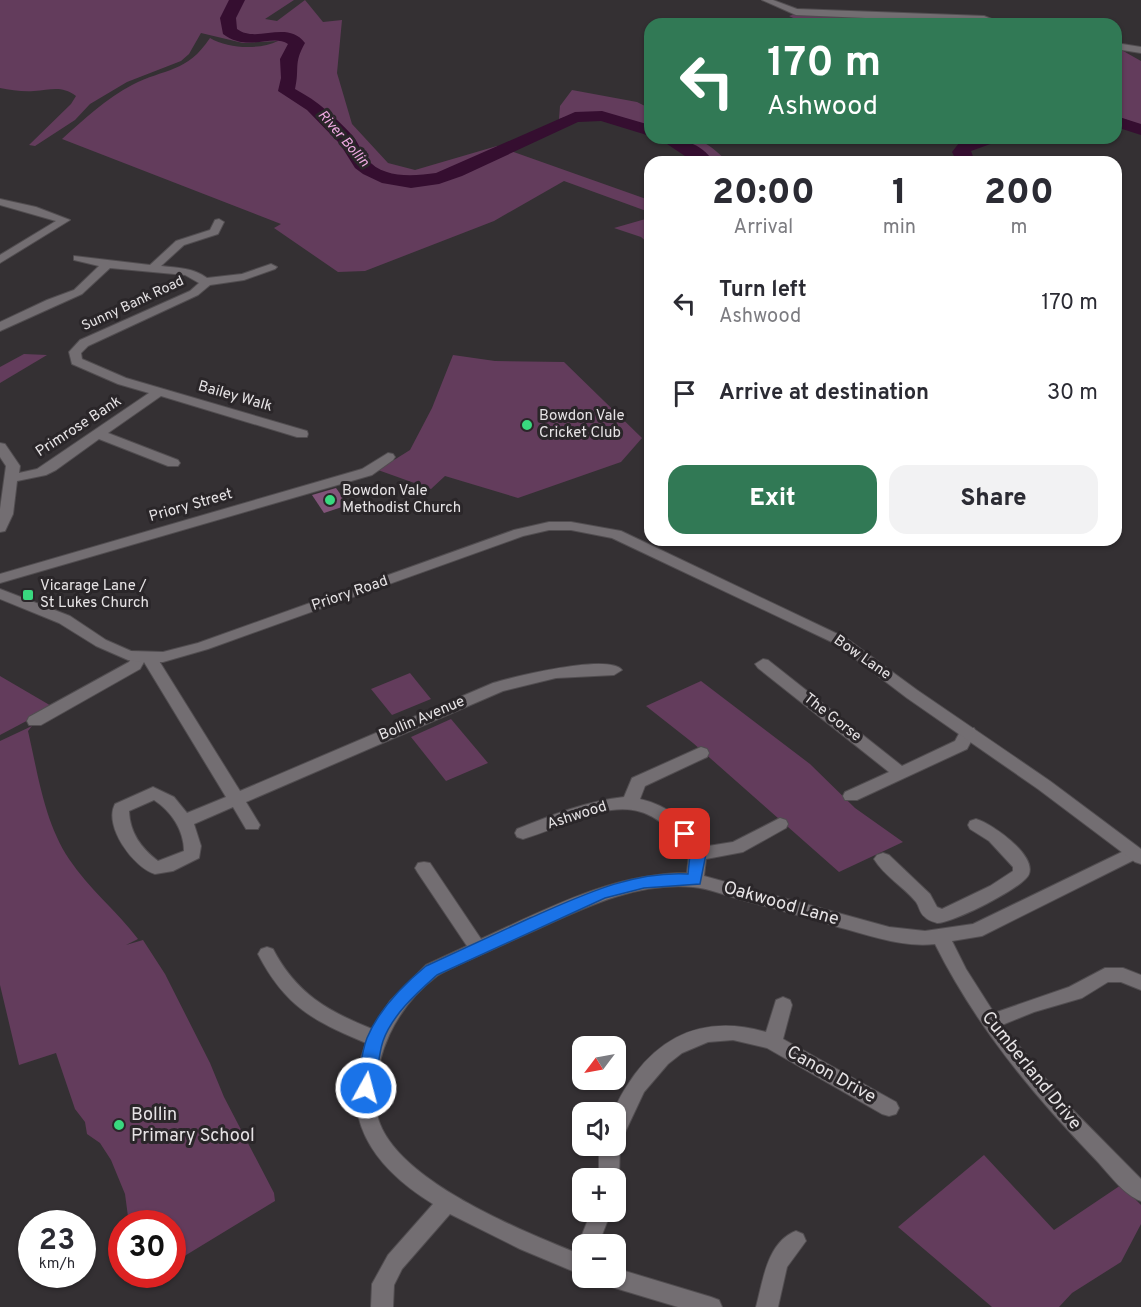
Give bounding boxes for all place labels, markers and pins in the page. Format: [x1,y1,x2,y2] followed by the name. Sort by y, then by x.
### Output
[539,407,624,443] place label: Bowdon Vale Cricket Club
[520,418,534,432] marker: Bowdon Vale Cricket Club
[342,482,461,518] place label: Bowdon Vale Methodist Church
[323,493,337,507] marker: Bowdon Vale Methodist Church
[40,577,149,613] place label: Vicarage Lane / St Lukes Church
[21,588,35,602] marker: Vicarage Lane / St Lukes Church
[659,808,710,859] pin
[131,1104,255,1148] place label: Bollin Primary School
[112,1118,126,1132] marker: Bollin Primary School

